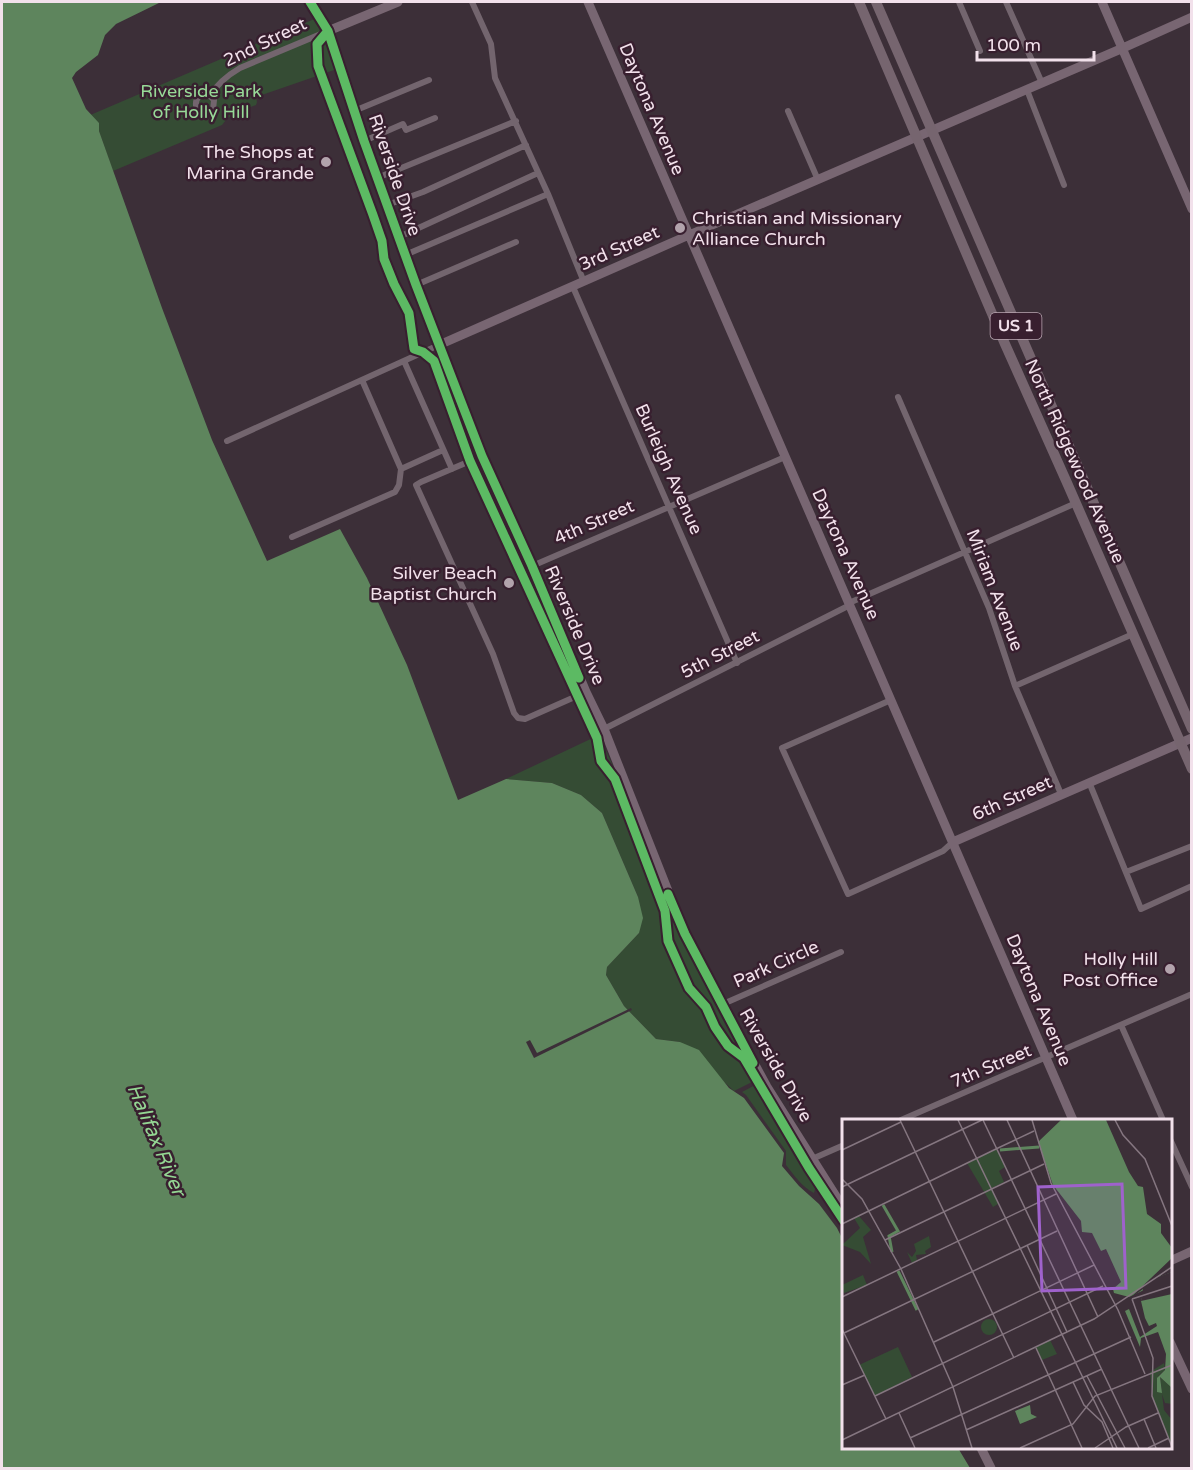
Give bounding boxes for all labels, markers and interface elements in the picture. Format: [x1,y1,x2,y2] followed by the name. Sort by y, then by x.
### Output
[220,12,310,72] street label: 2nd Street
[977,24,1094,62] scale bar
[986,34,1041,56] text: 100 m
[614,40,690,178] street label: Daytona Avenue
[140,80,262,123] park label: Riverside Park of Holly Hill
[364,111,426,239] street label: Riverside Drive
[186,141,314,184] place label: The Shops at Marina Grande
[319,155,333,169] marker: The Shops at Marina Grande
[692,207,902,250] place label: Christian and Missionary Alliance Church
[576,221,663,275] street label: 3rd Street
[673,221,687,235] marker: Christian and Missionary Alliance Church
[990,313,1042,339] road number: US 1
[1020,356,1130,566] street label: North Ridgewood Avenue
[630,400,708,538] street label: Burleigh Avenue
[807,485,885,623] street label: Daytona Avenue
[551,495,638,549] street label: 4th Street
[962,526,1028,654] street label: Miriam Avenue
[370,562,497,605] place label: Silver Beach Baptist Church
[540,562,610,688] street label: Riverside Drive
[502,576,516,590] marker: Silver Beach Baptist Church
[677,625,763,683] street label: 5th Street
[969,771,1056,825] street label: 6th Street
[1001,931,1077,1069] street label: Daytona Avenue
[730,935,822,993] street label: Park Circle
[1062,948,1158,991] place label: Holly Hill Post Office
[1163,962,1177,976] marker: Holly Hill Post Office
[735,1004,817,1126] street label: Riverside Drive
[947,1039,1035,1093] street label: 7th Street
[122,1080,191,1202] water label: Halifax River
[842,1119,1172,1449] inset map

